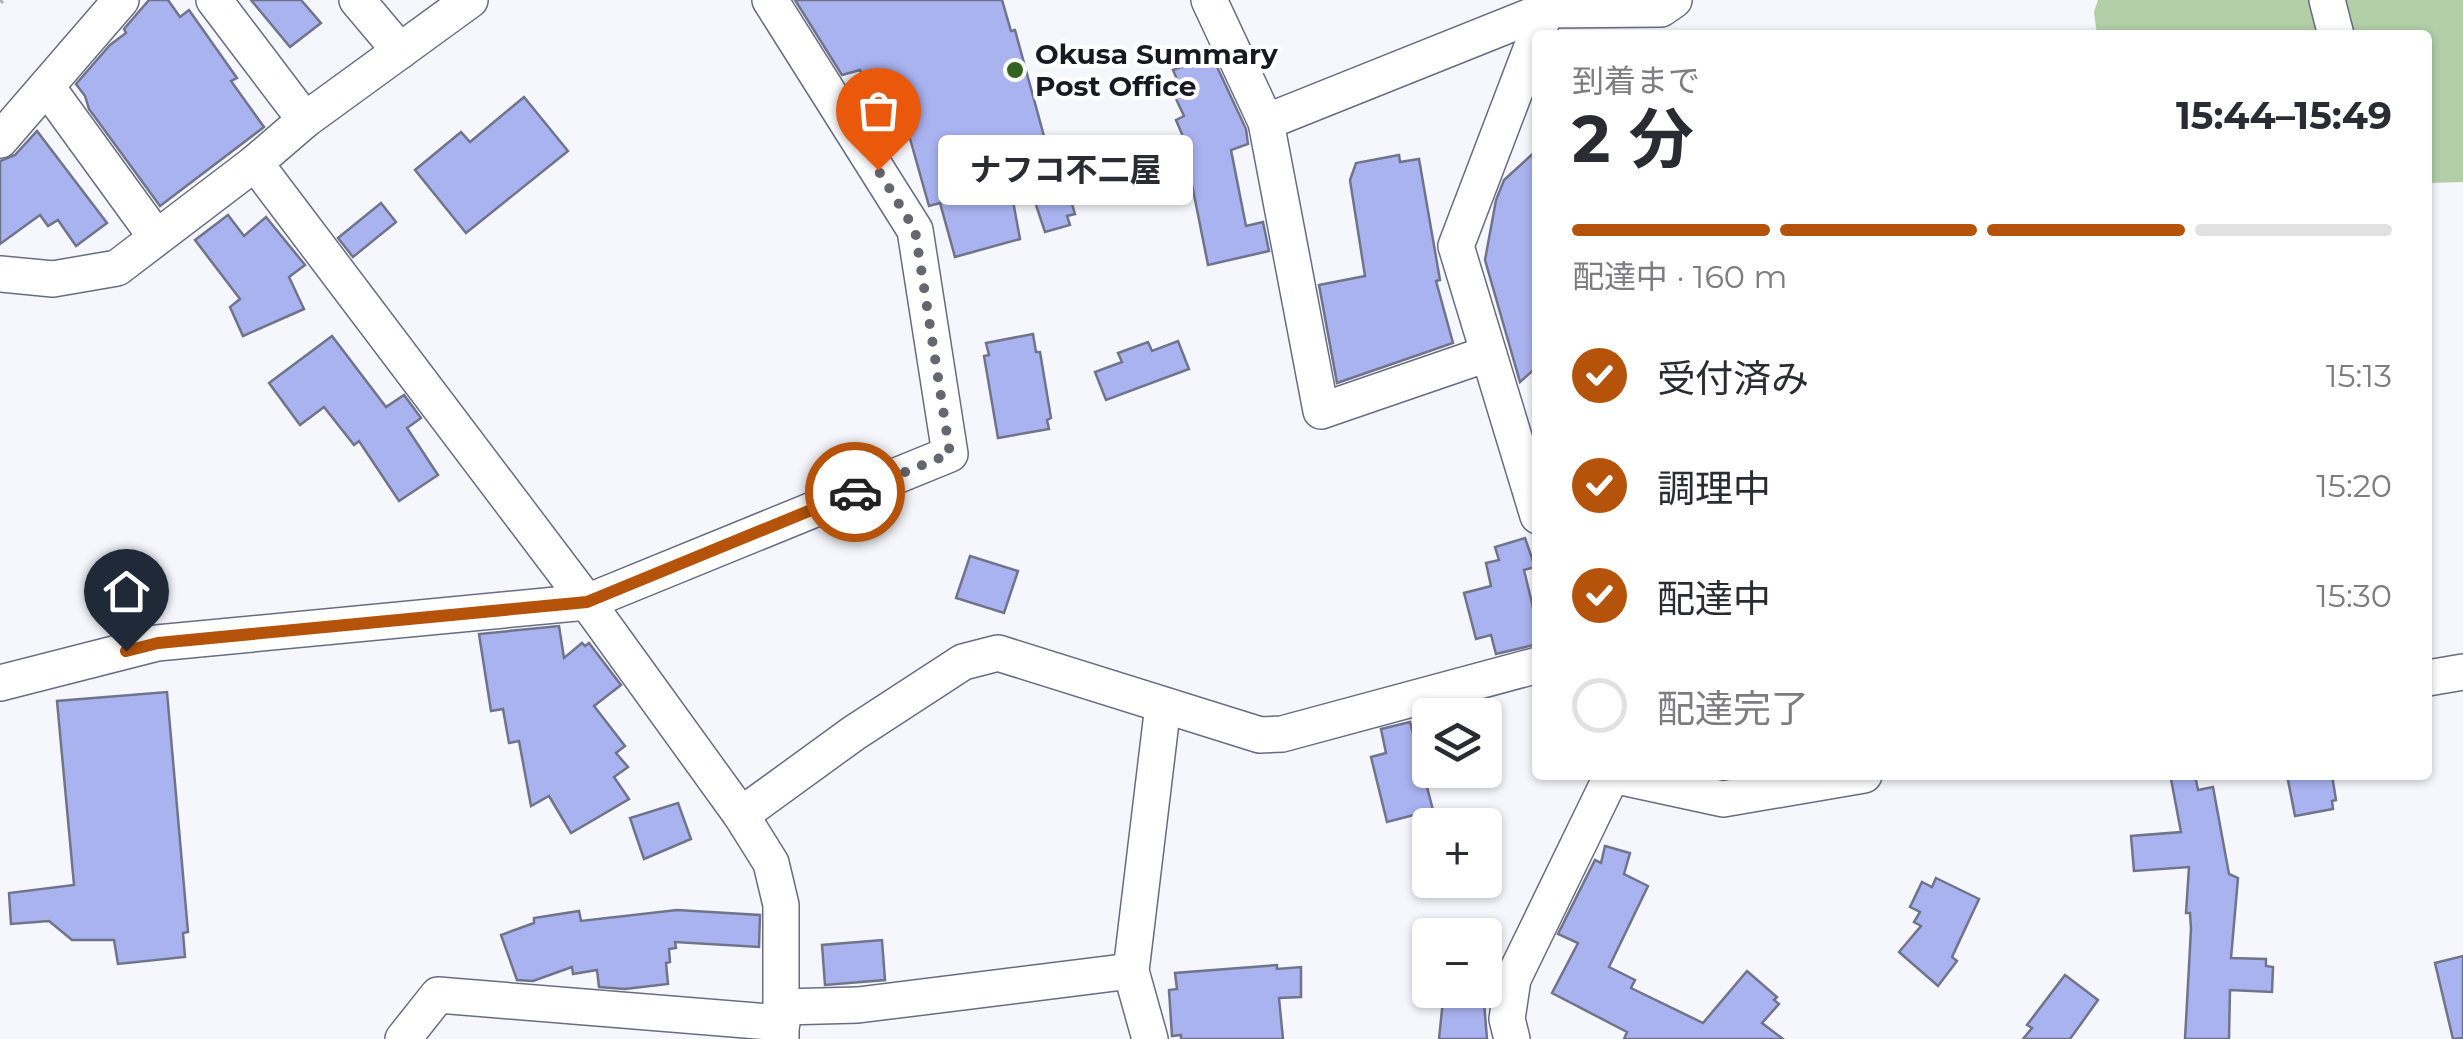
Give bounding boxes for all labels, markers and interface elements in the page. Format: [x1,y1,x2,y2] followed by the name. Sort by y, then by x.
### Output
[1035,37,1278,103] place label: Okusa Summary Post Office
[1004,59,1026,81] marker: Okusa Summary Post Office
[1572,61,1700,100] text: 到着まで
[836,68,921,171] pin
[851,83,906,138] icon: bag
[2176,92,2392,139] text: 15:44–15:49
[1572,99,1694,178] text: 2 分
[938,135,1193,205] callout: ナフコ不二屋
[969,150,1162,189] text: ナフコ不二屋
[1572,257,1787,296] text: 配達中 · 160 m
[1572,348,1627,403] icon: check
[1657,355,1809,402] text: 受付済み
[2326,356,2392,395] text: 15:13
[805,442,905,542] courier
[1572,458,1627,513] icon: check
[828,465,883,520] icon: car
[1657,465,1771,512] text: 調理中
[2316,466,2392,505] text: 15:20
[84,549,169,652] pin
[99,564,154,619] icon: home
[1572,568,1627,623] icon: check
[1657,575,1771,622] text: 配達中
[2316,576,2392,615] text: 15:30
[1657,685,1809,732] text: 配達完了
[1412,698,1502,1008] map controls
[1412,698,1502,788] button: layers
[1412,808,1502,898] button: +
[1412,918,1502,1008] button: −

